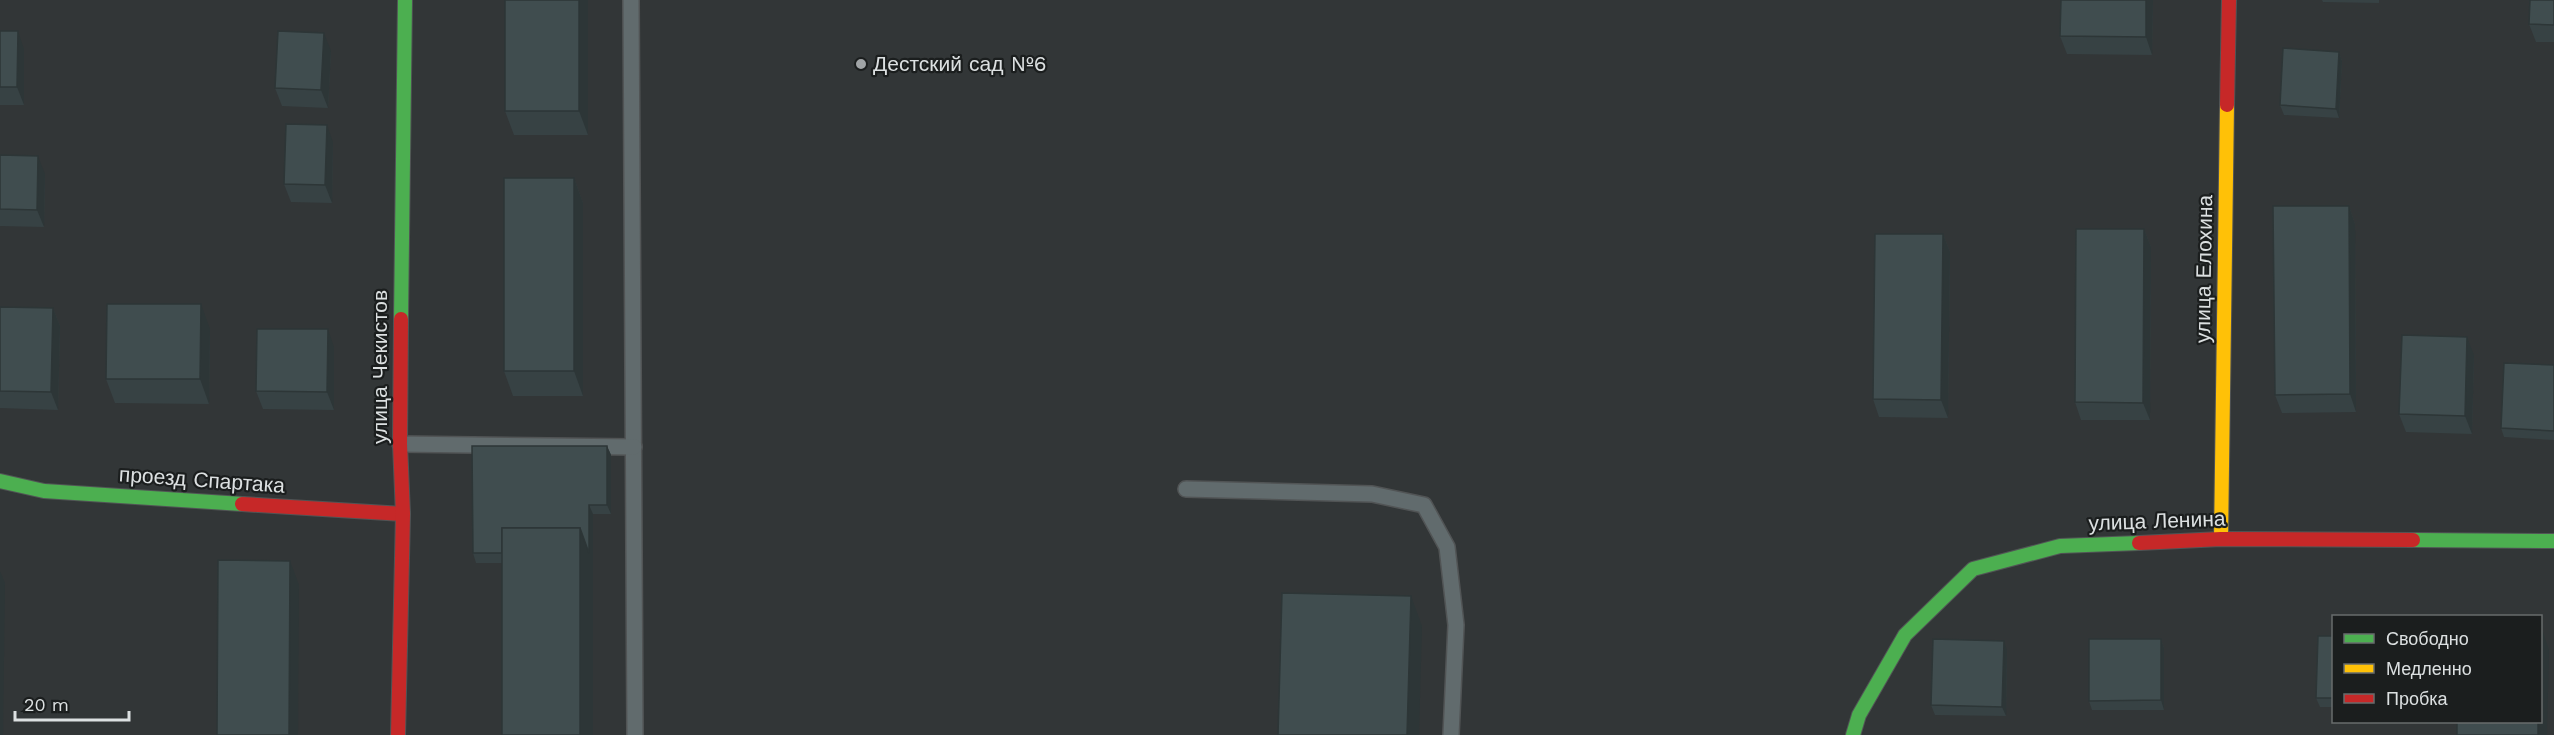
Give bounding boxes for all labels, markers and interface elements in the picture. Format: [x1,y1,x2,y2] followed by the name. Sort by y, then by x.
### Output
[873,51,1046,76] place label: Дестский сад №6
[854,57,868,71] marker: Дестский сад №6
[2190,194,2217,343] street label: улица Елохина
[367,290,392,444] street label: улица Чекистов
[118,461,286,498] street label: проезд Спартака
[2088,506,2226,535] street label: улица Ленина
[2332,615,2542,723] legend
[2386,628,2469,649] text: Свободно
[2386,658,2472,679] text: Медленно
[15,684,129,722] scale bar
[2386,688,2449,709] text: Пробка
[24,694,69,715] text: 20 m

